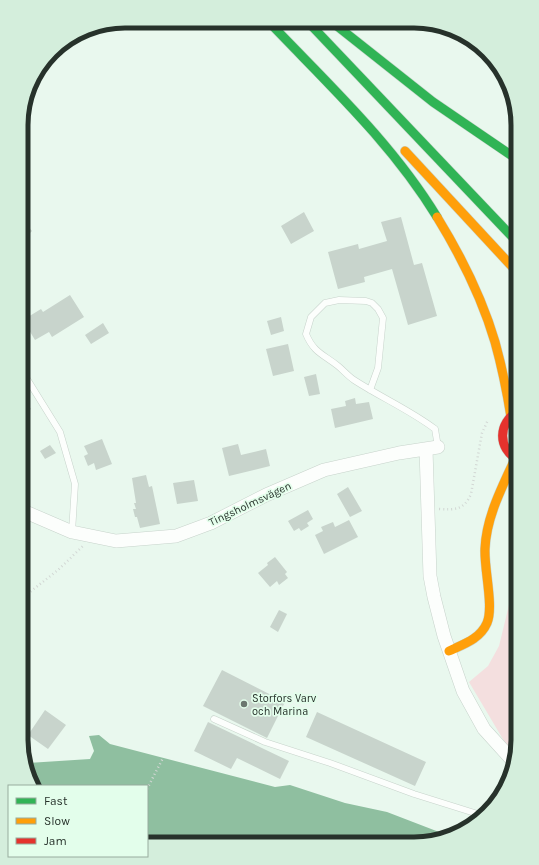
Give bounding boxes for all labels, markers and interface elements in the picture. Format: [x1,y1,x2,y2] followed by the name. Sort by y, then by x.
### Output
[207,479,293,529] street label: Tingsholmsvägen
[252,692,317,718] place label: Storfors Varv och Marina
[239,699,249,709] marker: Storfors Varv och Marina
[8,785,148,857] legend
[44,794,68,808] text: Fast
[44,814,70,828] text: Slow
[44,834,67,848] text: Jam

